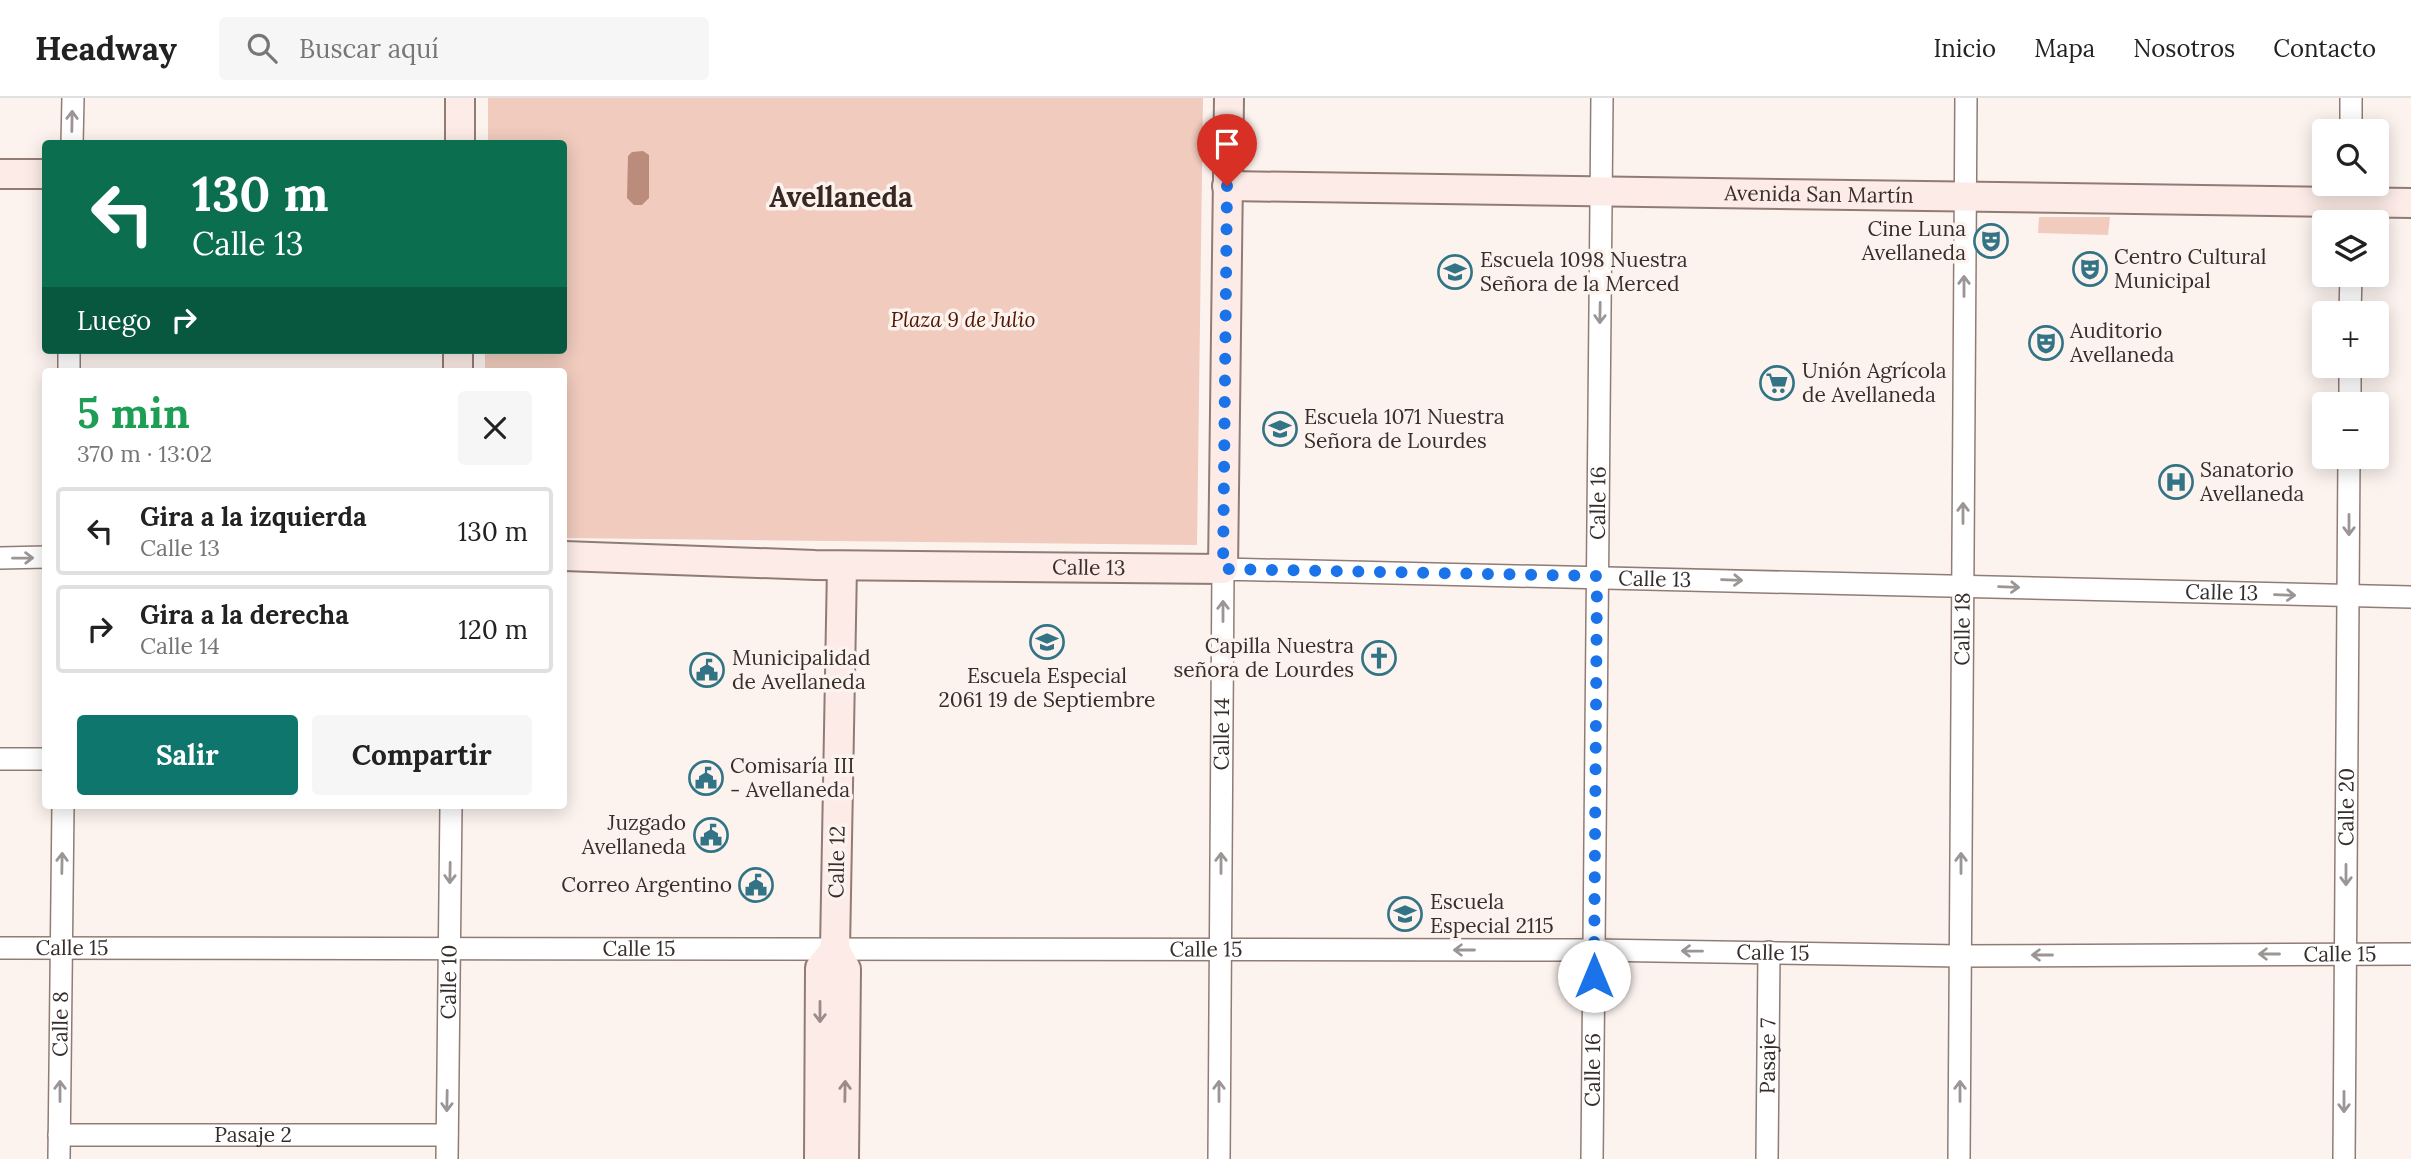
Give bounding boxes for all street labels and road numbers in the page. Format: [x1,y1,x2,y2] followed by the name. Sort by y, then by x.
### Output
[1723,179,1914,209] street label: Avenida San Martín
[1584,466,1612,540] street label: Calle 16
[1052,553,1126,581] street label: Calle 13
[1618,564,1692,593] street label: Calle 13
[2185,578,2259,606] street label: Calle 13
[1948,592,1976,666] street label: Calle 18
[1208,697,1235,771] street label: Calle 14
[2332,768,2360,846] street label: Calle 20
[822,825,851,899] street label: Calle 12
[35,934,109,961] street label: Calle 15
[602,935,676,962] street label: Calle 15
[1169,935,1243,963] street label: Calle 15
[1736,938,1810,967] street label: Calle 15
[2303,940,2377,967] street label: Calle 15
[435,945,462,1019] street label: Calle 10
[46,991,74,1057] street label: Calle 8
[1754,1018,1781,1094] street label: Pasaje 7
[1578,1033,1606,1107] street label: Calle 16
[214,1121,292,1148] street label: Pasaje 2

